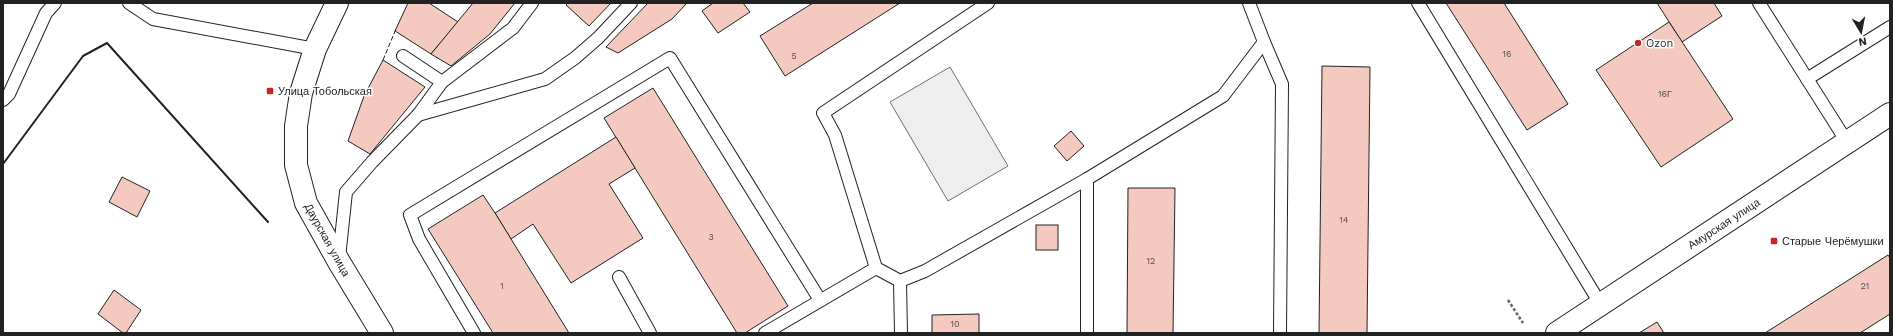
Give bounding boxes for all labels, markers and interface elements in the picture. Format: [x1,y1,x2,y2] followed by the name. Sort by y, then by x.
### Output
[1841,12,1881,52] north arrow
[1858,34,1868,48] text: N
[1646,37,1673,50] place label: Ozon
[1633,38,1643,48] marker: Ozon
[1503,49,1511,59] house number: 16
[791,51,797,61] house number: 5
[278,85,372,98] place label: Улица Тобольская
[265,86,275,96] marker: Улица Тобольская
[1658,89,1672,99] house number: 16Г
[1686,195,1763,252] street label: Амурская улица
[302,201,353,280] street label: Даурская улица
[1339,215,1349,225] house number: 14
[708,232,714,242] house number: 3
[1782,235,1884,248] place label: Старые Черёмушки
[1769,236,1779,246] marker: Старые Черёмушки
[1147,256,1155,266] house number: 12
[500,281,504,291] house number: 1
[1861,281,1869,291] house number: 21
[950,319,960,329] house number: 10

